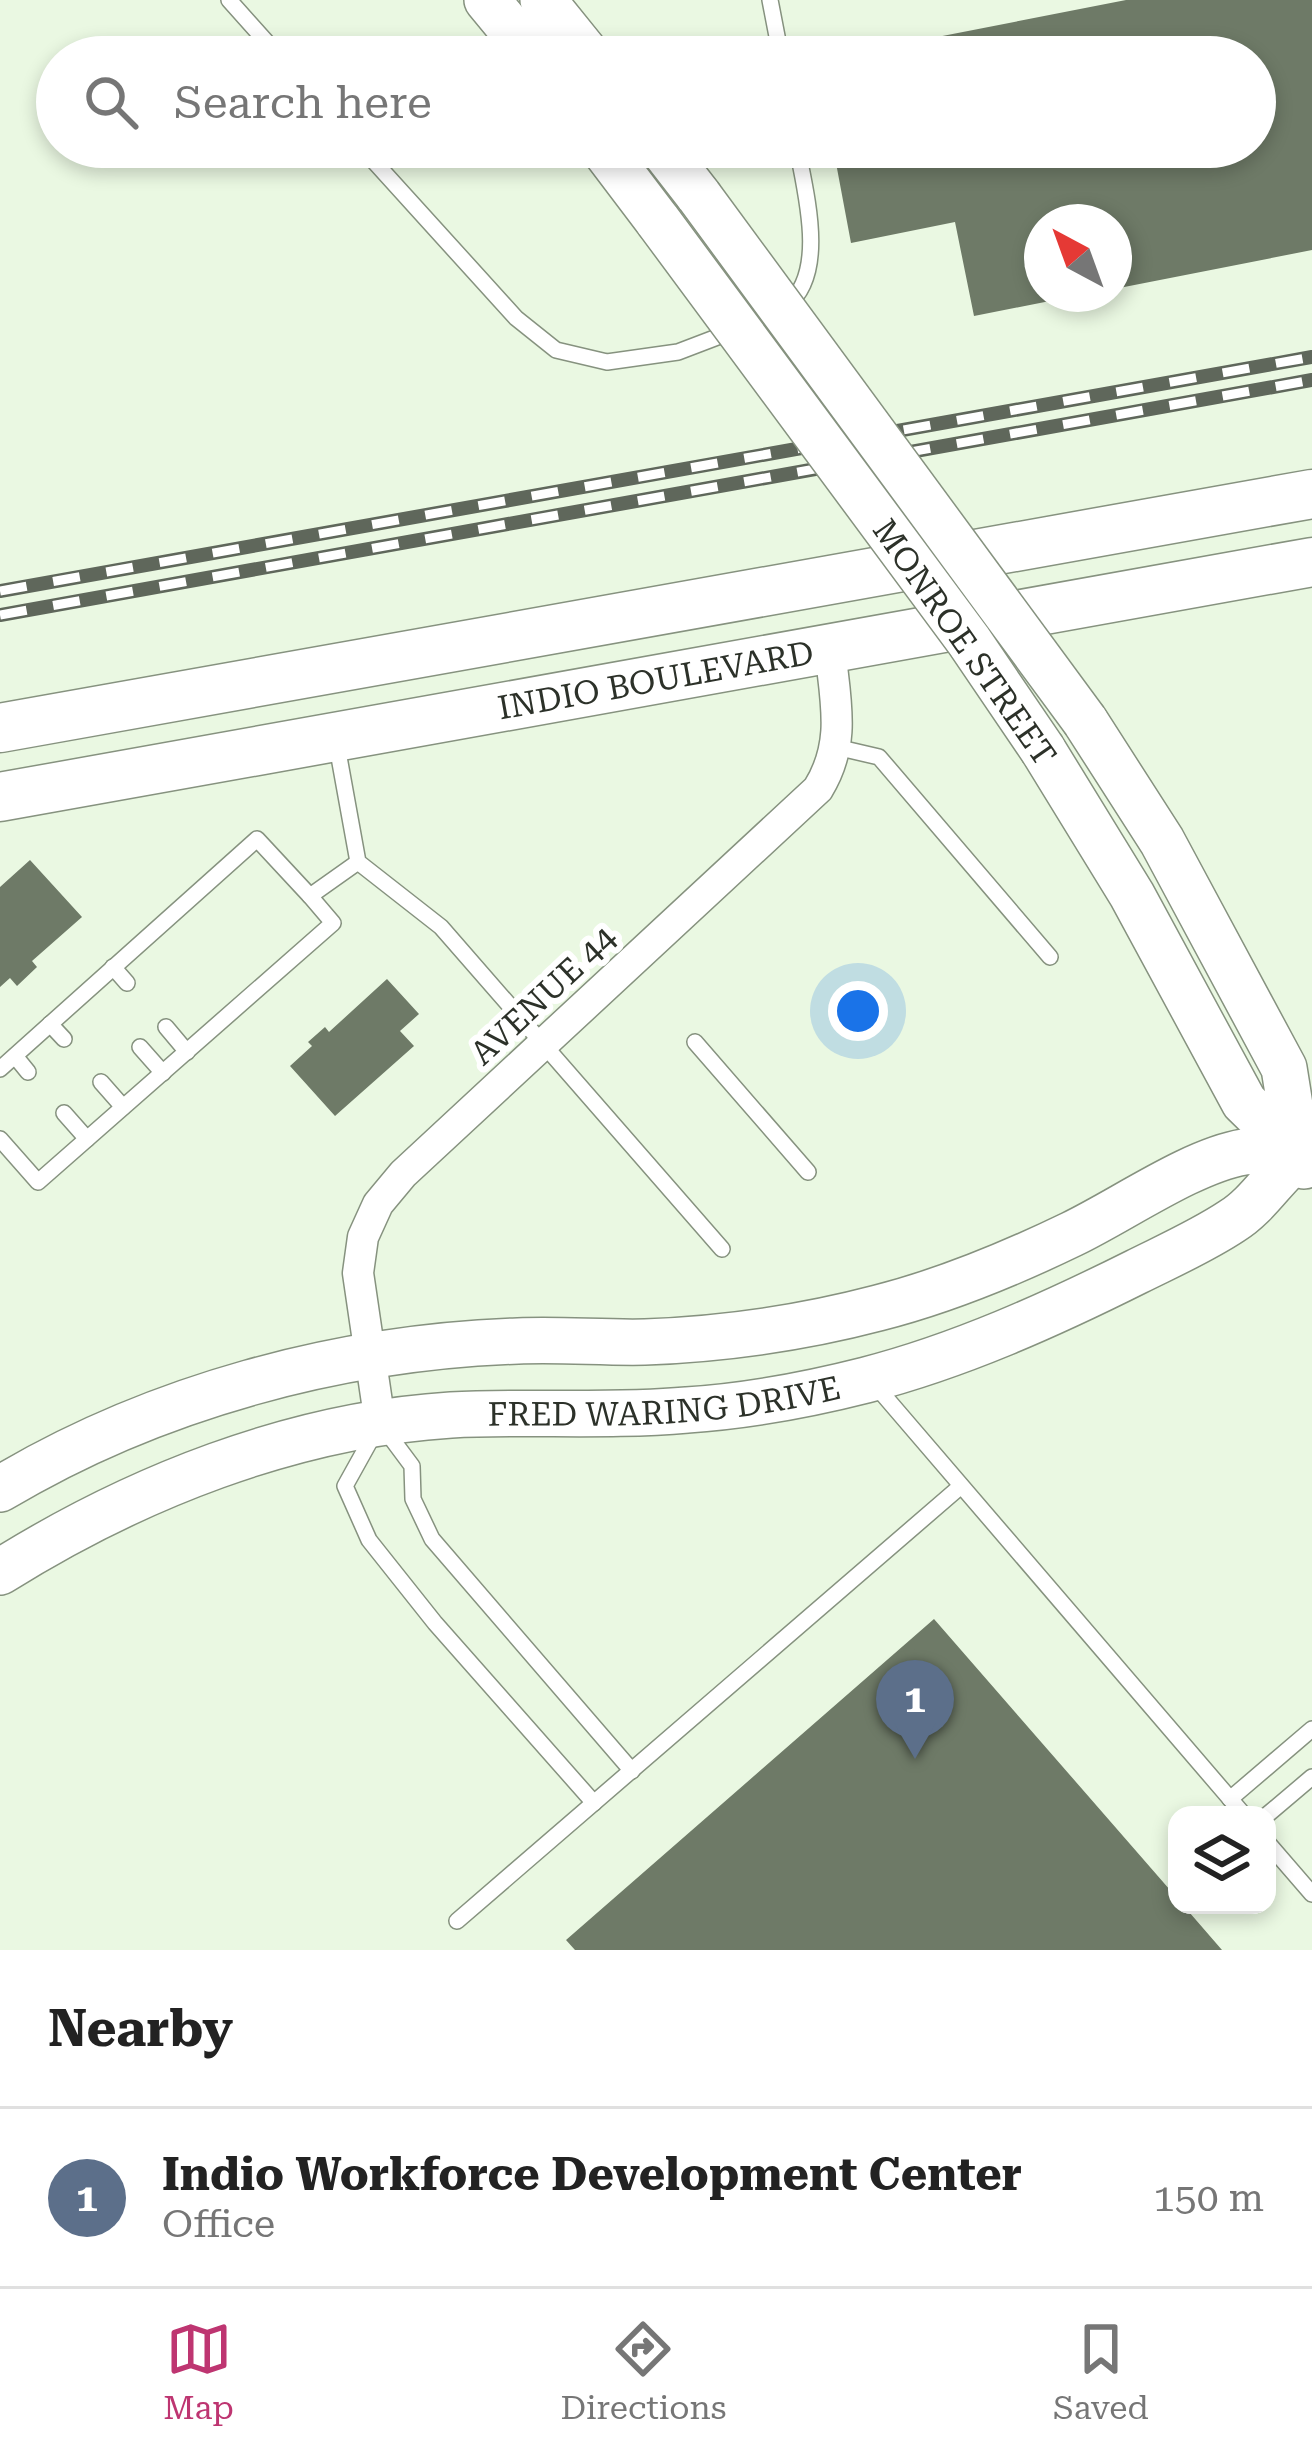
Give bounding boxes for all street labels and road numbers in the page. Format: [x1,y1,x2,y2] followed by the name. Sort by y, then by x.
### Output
[865,512,1064,773] street label: MONROE STREET
[495,633,817,727] street label: INDIO BOULEVARD
[462,918,625,1073] street label: AVENUE 44
[487,1368,844,1434] street label: FRED WARING DRIVE

